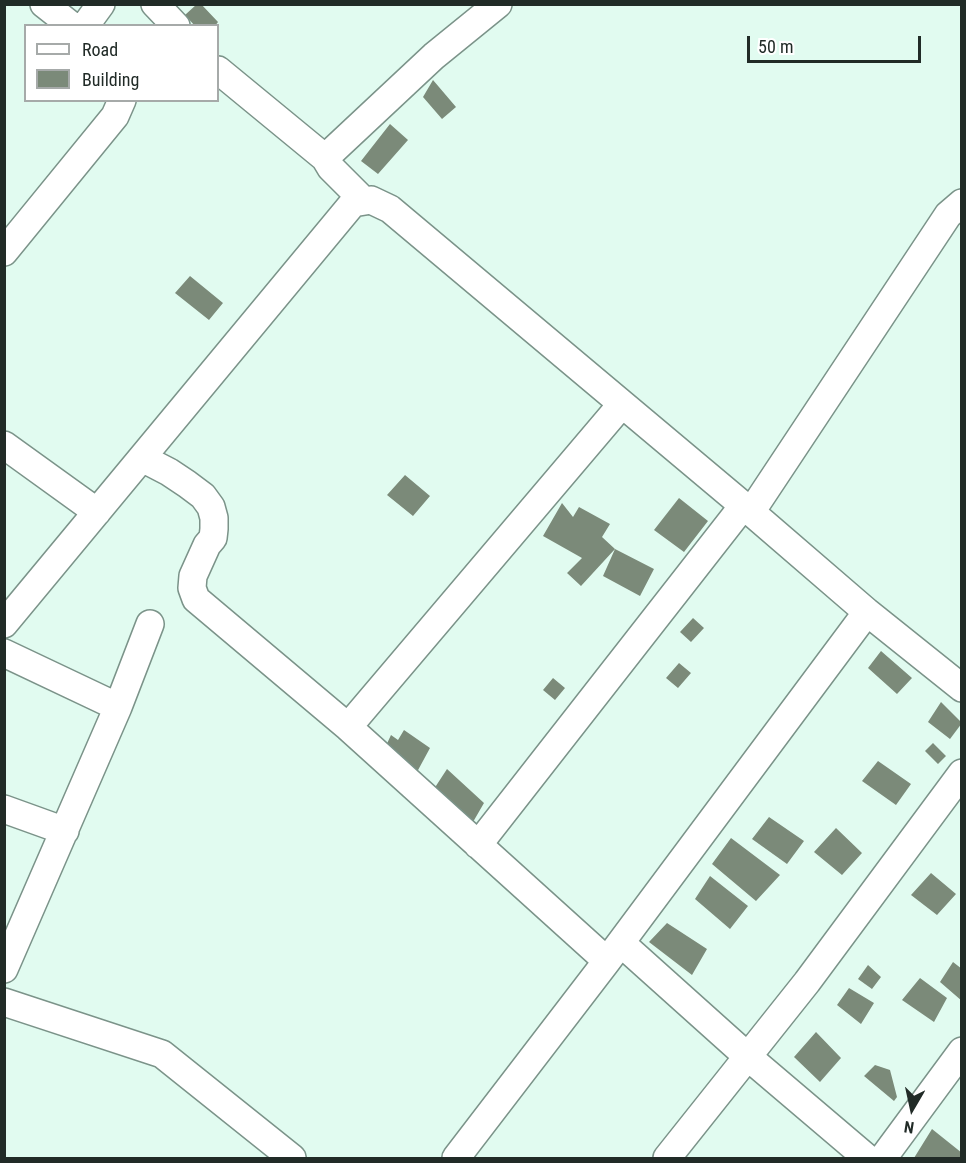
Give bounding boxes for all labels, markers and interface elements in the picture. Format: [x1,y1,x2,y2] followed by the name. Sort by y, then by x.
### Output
[24,24,219,102] legend
[750,24,924,62] scale bar
[758,36,793,57] text: 50 m
[82,39,118,60] text: Road
[82,69,139,90] text: Building
[882,1079,942,1139] north arrow
[903,1117,915,1137] text: N

